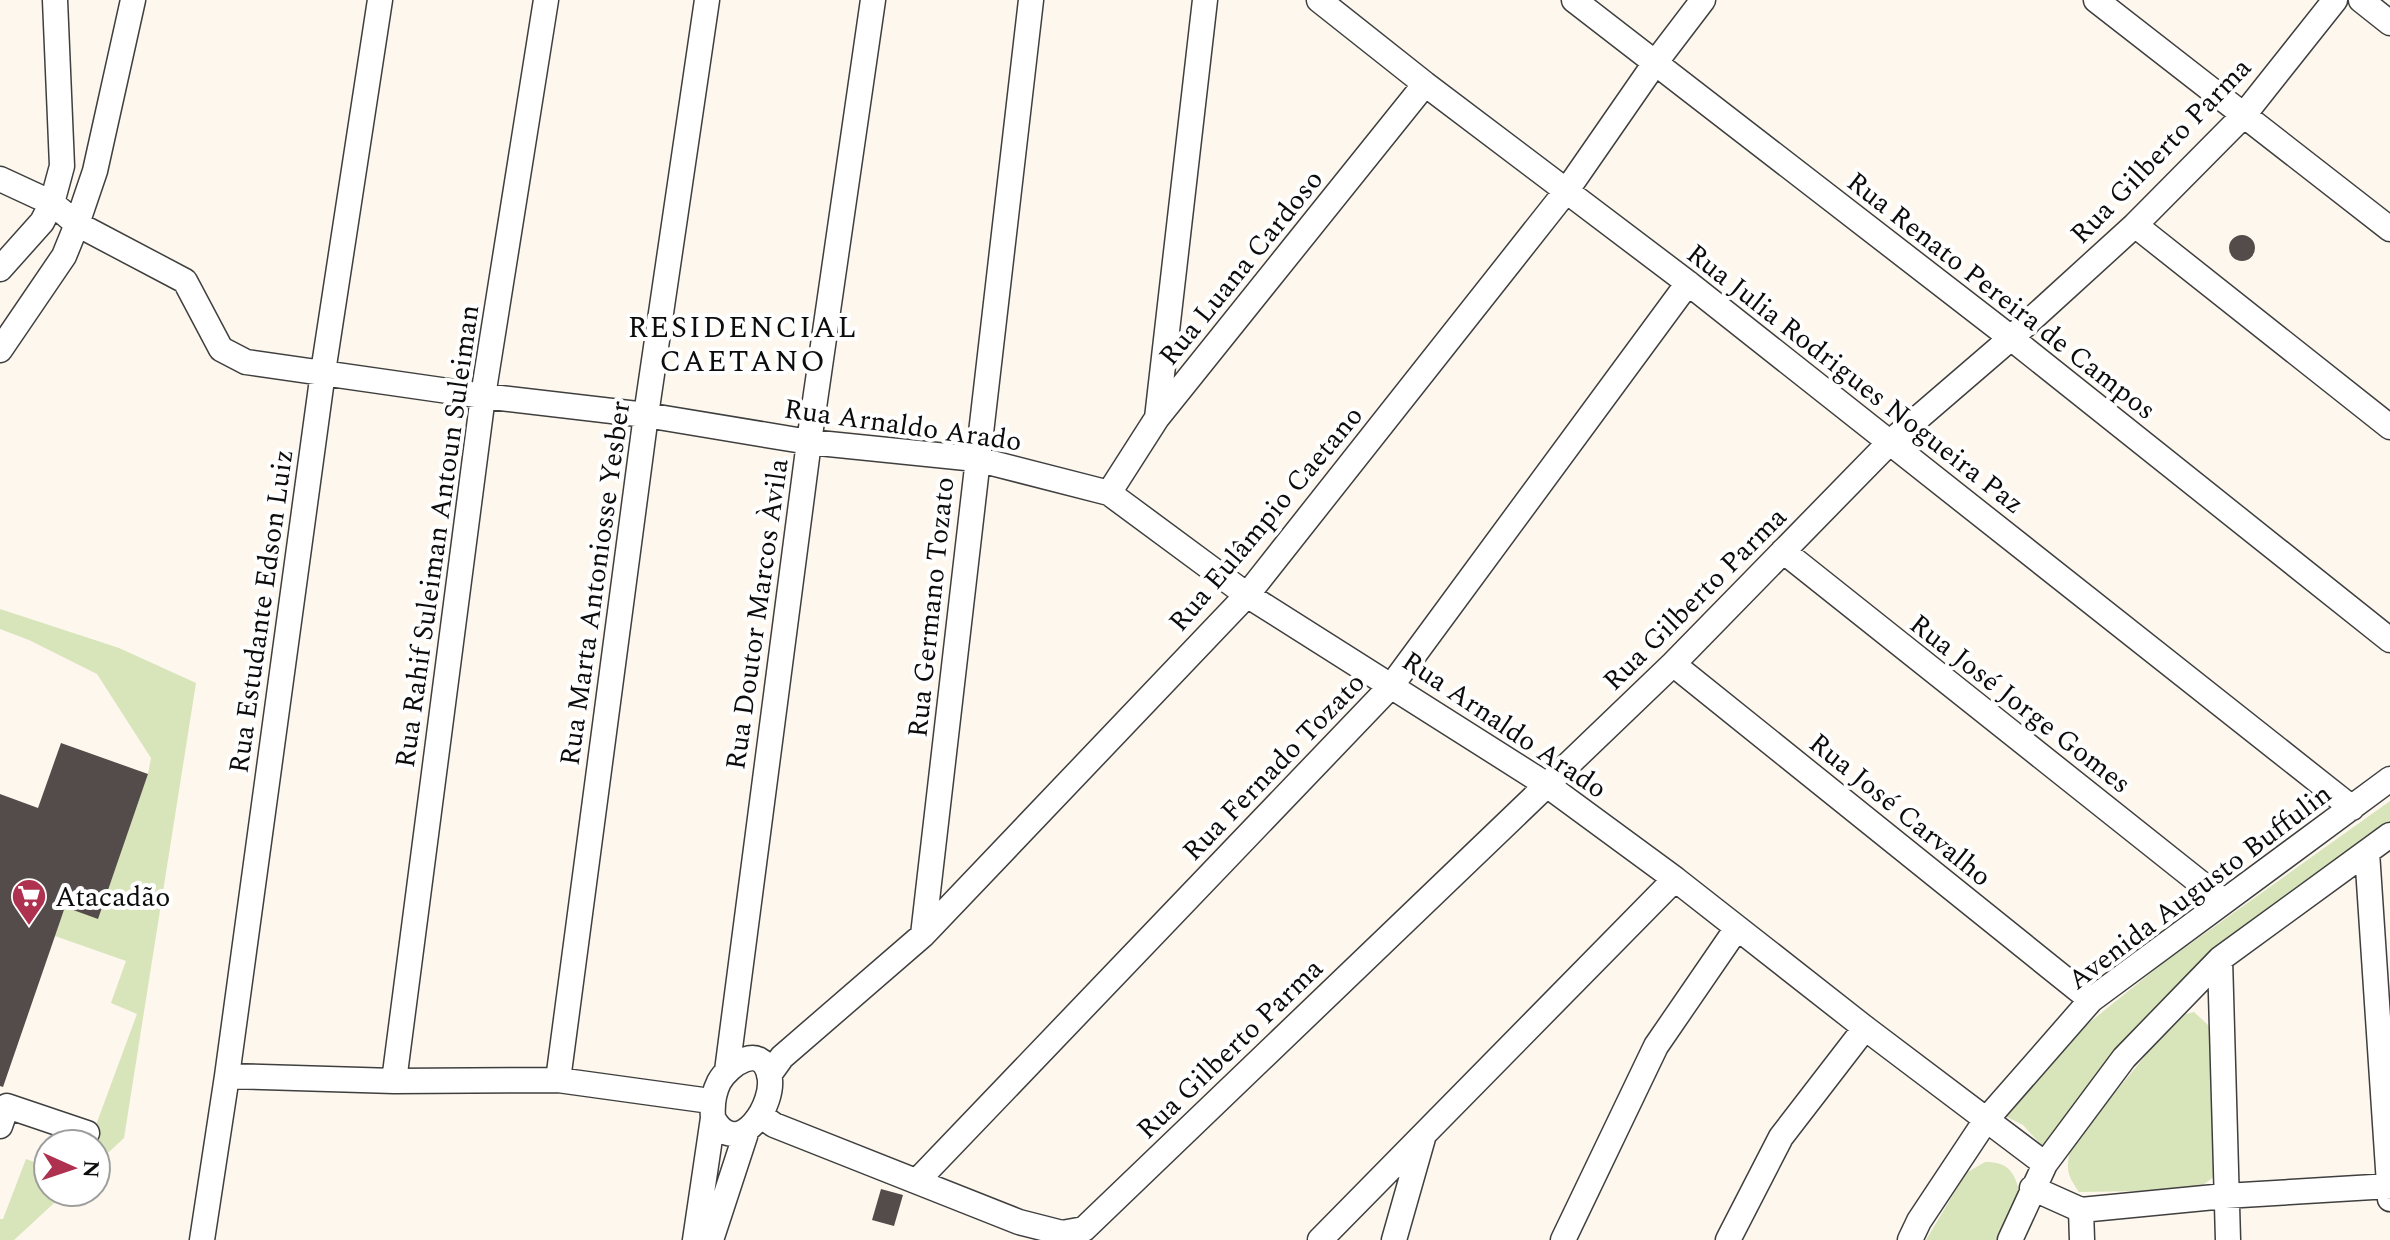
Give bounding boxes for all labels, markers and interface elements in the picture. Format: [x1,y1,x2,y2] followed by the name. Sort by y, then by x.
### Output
[2060,48,2262,254] street label: Rua Gilberto Parma
[1148,160,1334,376] street label: Rua Luana Cardoso
[1837,161,2165,431] street label: Rua Renato Pereira de Campos
[1677,233,2033,525] street label: Rua Julia Rodrigues Nogueira Paz
[384,302,491,771] street label: Rua Rahif Suleiman Antoun Suleiman
[628,305,858,385] district label: RESIDENCIAL CAETANO
[781,388,1024,463] street label: Rua Arnaldo Arado
[1158,396,1374,642] street label: Rua Eulâmpio Caetano
[549,398,642,768] street label: Rua Marta Antoniosse Yesber
[217,446,306,776] street label: Rua Estudante Edson Luiz
[714,456,801,773] street label: Rua Doutor Marcos Àvila
[896,475,967,740] street label: Rua Germano Tozato
[1593,497,1797,701] street label: Rua Gilberto Parma
[1900,604,2140,805] street label: Rua José Jorge Gomes
[1393,640,1616,810] street label: Rua Arnaldo Arado
[1172,663,1376,871] street label: Rua Fernado Tozato
[1799,723,2001,898] street label: Rua José Carvalho
[2059,773,2341,1001] street label: Avenida Augusto Buffulin
[55,876,170,919] place label: Atacadão
[10,877,48,927] supermarket icon: Atacadão
[1127,948,1334,1150] street label: Rua Gilberto Parma
[32,1128,112,1208] north arrow
[74,1159,107,1179] text: N

